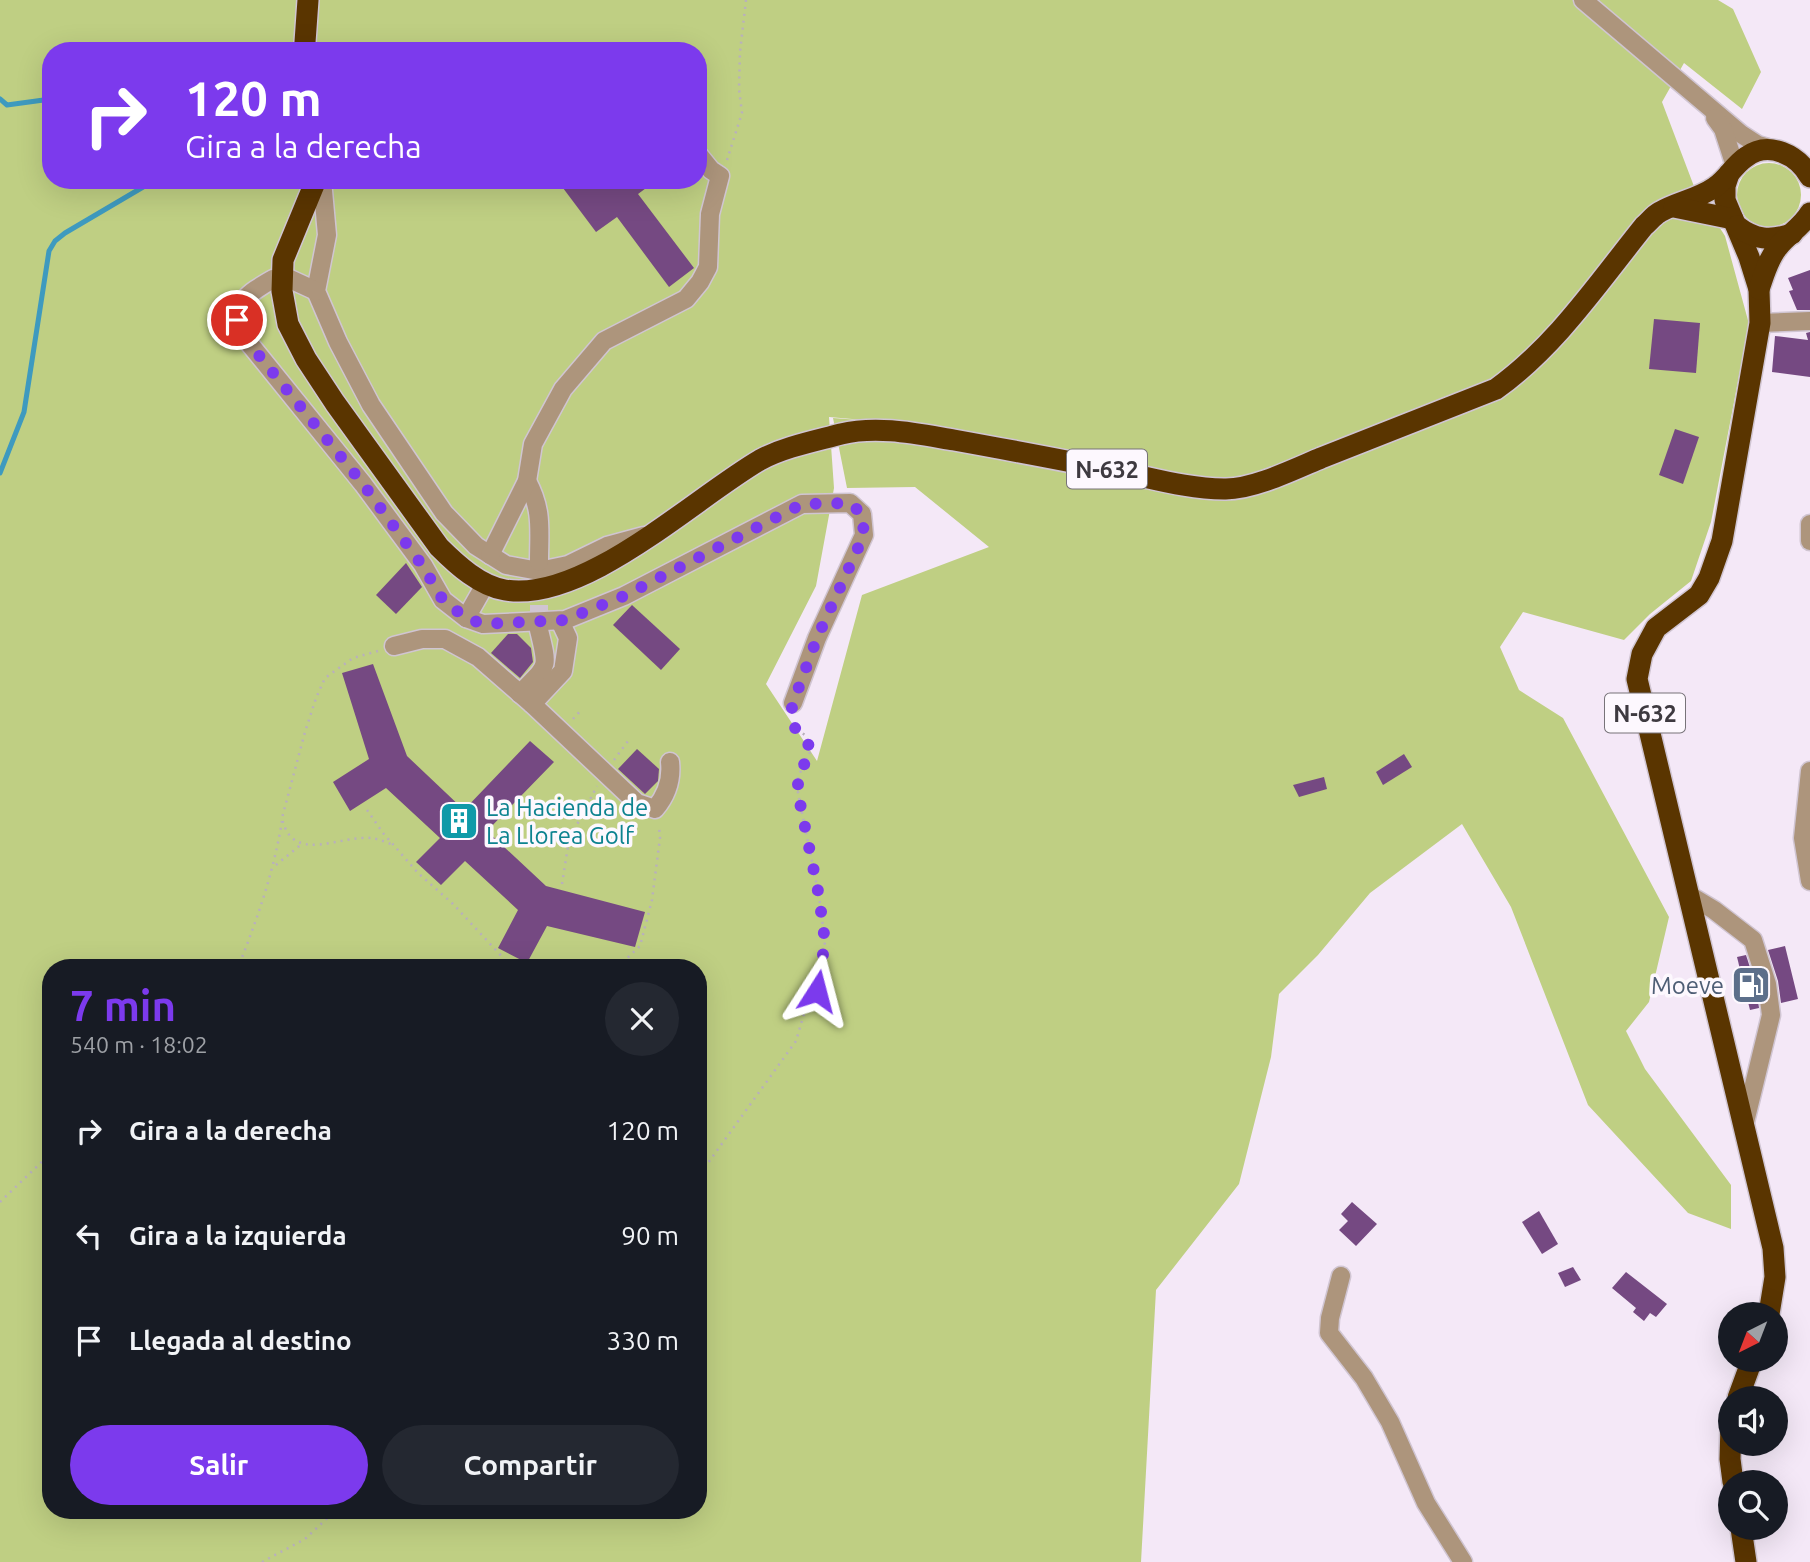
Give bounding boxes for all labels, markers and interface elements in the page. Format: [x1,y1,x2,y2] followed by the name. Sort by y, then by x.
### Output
[70,70,161,161] icon: right
[185,70,322,125] text: 120 m
[185,128,422,164] text: Gira a la derecha
[207,290,267,350] pin
[218,301,256,339] icon: arrive
[1067,449,1147,489] road number: N-632
[1605,694,1685,733] road number: N-632
[486,794,648,849] place label: La Hacienda de La Llorea Golf
[438,800,480,842] building icon: La Hacienda de La Llorea Golf
[780,954,854,1028] position arrow
[1730,964,1772,1006] fuel station icon: Moeve
[1651,972,1724,999] place label: Moeve
[70,982,176,1029] text: 7 min
[605,982,679,1056] button: close
[70,1032,208,1057] text: 540 m · 18:02
[70,1112,108,1150] icon: right
[129,1116,332,1145] text: Gira a la derecha
[607,1116,679,1145] text: 120 m
[70,1217,108,1255] icon: left
[129,1221,347,1250] text: Gira a la izquierda
[621,1221,679,1250] text: 90 m
[1718,1302,1788,1372] north arrow
[1718,1302,1788,1540] map controls
[70,1322,108,1360] icon: arrive
[129,1326,352,1355] text: Llegada al destino
[607,1326,679,1355] text: 330 m
[1718,1386,1788,1456] button: sound
[70,1425,368,1505] button: Salir
[382,1425,679,1505] button: Compartir
[1718,1470,1788,1540] button: search

